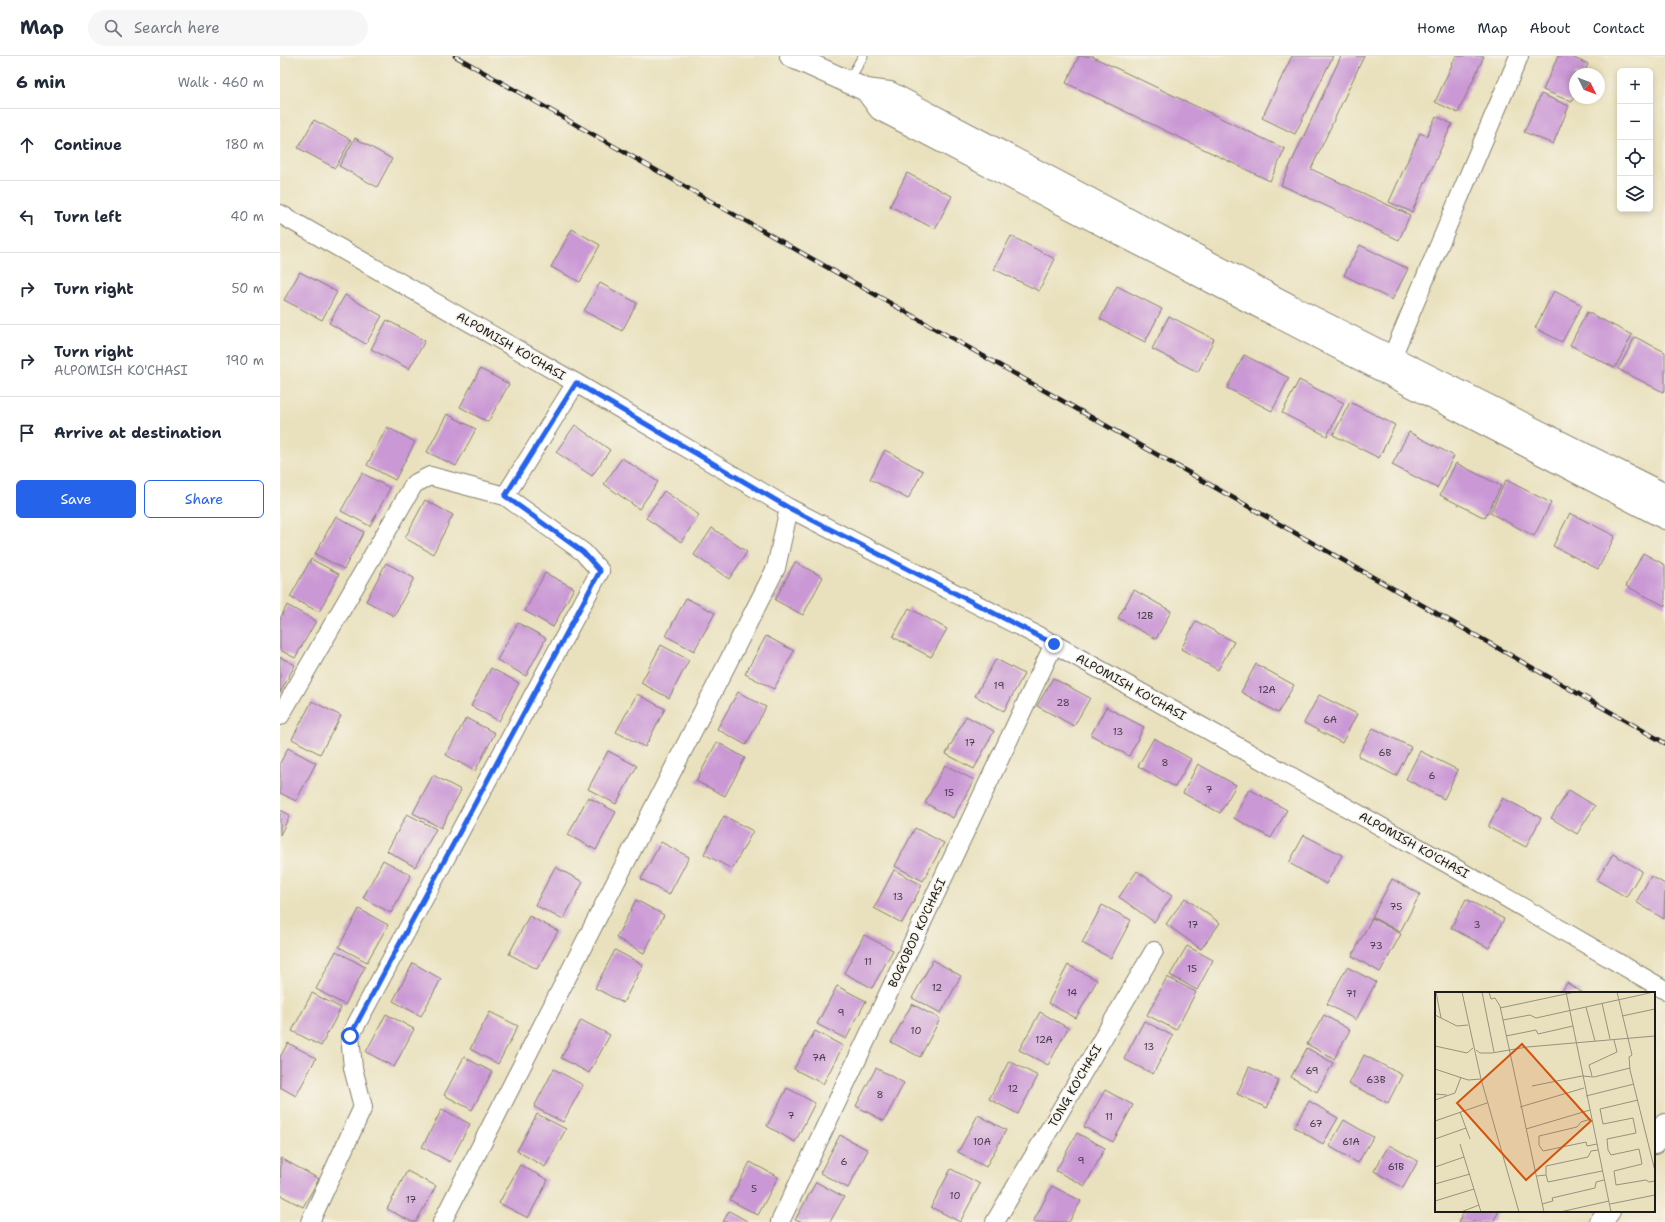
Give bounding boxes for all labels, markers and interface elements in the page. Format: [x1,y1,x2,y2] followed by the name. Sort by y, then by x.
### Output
[88,10,368,46] search box
[20,15,64,40] text: Map
[102,17,124,39] icon: search
[134,18,220,38] text: Search here
[1417,19,1456,37] text: Home
[1478,19,1508,37] text: Map
[1530,19,1571,37] text: About
[1593,19,1645,37] text: Contact
[1569,68,1605,104] north arrow
[1617,68,1653,212] map controls
[1617,68,1653,104] button: +
[16,71,66,93] text: 6 min
[178,74,264,91] text: Walk · 460 m
[1617,104,1653,140] button: −
[16,134,38,156] icon: ahead
[54,135,122,155] text: Continue
[225,136,264,153] text: 180 m
[1617,140,1653,176] button: locate
[1617,176,1653,212] button: layers
[16,206,38,228] icon: left
[54,207,122,227] text: Turn left
[230,208,264,225] text: 40 m
[16,278,38,300] icon: right
[54,279,134,299] text: Turn right
[231,280,264,297] text: 50 m
[454,308,569,384] street label: ALPOMISH KO'CHASI
[54,342,134,362] text: Turn right
[16,350,38,372] icon: right
[225,352,264,369] text: 190 m
[54,362,188,379] text: ALPOMISH KO'CHASI
[16,422,38,444] icon: arrive
[54,423,222,443] text: Arrive at destination
[16,480,136,518] button: Save
[144,480,264,518] button: Share
[1137,609,1153,622] house number: 12B
[1045,635,1063,653] route end
[1073,650,1189,724] street label: ALPOMISH KO'CHASI
[994,679,1004,692] house number: 19
[1258,683,1276,696] house number: 12A
[1056,696,1070,709] house number: 28
[1323,713,1337,726] house number: 6A
[1113,725,1123,738] house number: 13
[965,736,975,749] house number: 17
[1379,746,1392,759] house number: 6B
[1162,756,1169,769] house number: 8
[1429,769,1436,782] house number: 6
[1206,783,1213,796] house number: 7
[944,786,954,799] house number: 15
[1356,808,1472,882] street label: ALPOMISH KO'CHASI
[885,875,950,990] street label: BOG'OBOD KO'CHASI
[893,890,903,903] house number: 13
[1390,900,1402,913] house number: 75
[1188,918,1198,931] house number: 17
[1474,918,1481,931] house number: 3
[1369,939,1383,952] house number: 73
[864,955,872,968] house number: 11
[1187,962,1197,975] house number: 15
[932,981,942,994] house number: 12
[1067,986,1077,999] house number: 14
[1346,987,1356,1000] house number: 71
[1435,992,1655,1212] inset map
[838,1006,845,1019] house number: 9
[911,1024,921,1037] house number: 10
[341,1027,359,1045] route start
[1035,1033,1053,1046] house number: 12A
[1144,1040,1154,1053] house number: 13
[1045,1041,1105,1130] street label: TONG KO'CHASI
[812,1051,826,1064] house number: 7A
[1305,1064,1319,1077] house number: 69
[1366,1073,1386,1086] house number: 63B
[1008,1082,1018,1095] house number: 12
[877,1088,884,1101] house number: 8
[788,1109,795,1122] house number: 7
[1105,1110,1113,1123] house number: 11
[1310,1117,1322,1130] house number: 67
[973,1135,991,1148] house number: 10A
[1342,1135,1360,1148] house number: 61A
[1078,1154,1085,1167] house number: 9
[841,1155,848,1168] house number: 6
[1388,1160,1404,1173] house number: 61B
[751,1182,757,1195] house number: 5
[950,1189,960,1202] house number: 10
[406,1193,416,1206] house number: 17

